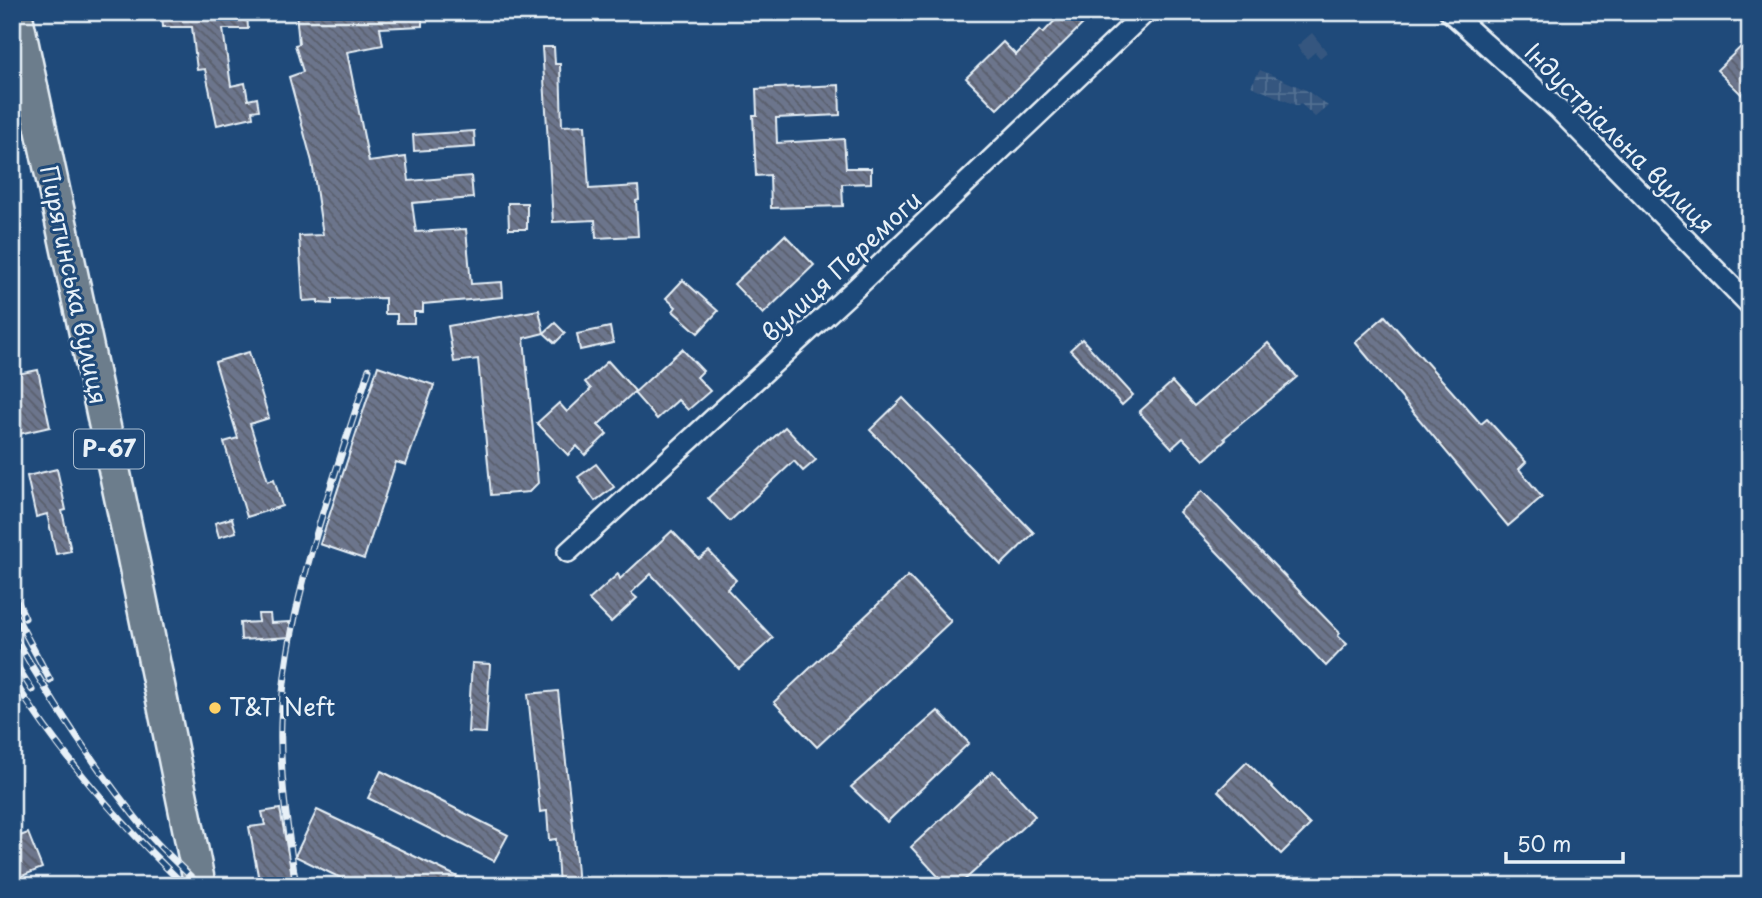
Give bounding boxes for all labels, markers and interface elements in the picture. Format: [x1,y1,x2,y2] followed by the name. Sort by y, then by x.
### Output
[1517,34,1724,241] street label: Індустріальна вулиця
[32,162,118,407] street label: Пирятинська вулиця
[753,182,929,349] street label: вулиця Перемоги
[74,430,144,468] road number: Р-67
[229,688,336,724] place label: T&T Neft
[207,700,223,716] marker: T&T Neft
[1506,821,1624,865] scale bar
[1517,827,1571,859] text: 50 m

